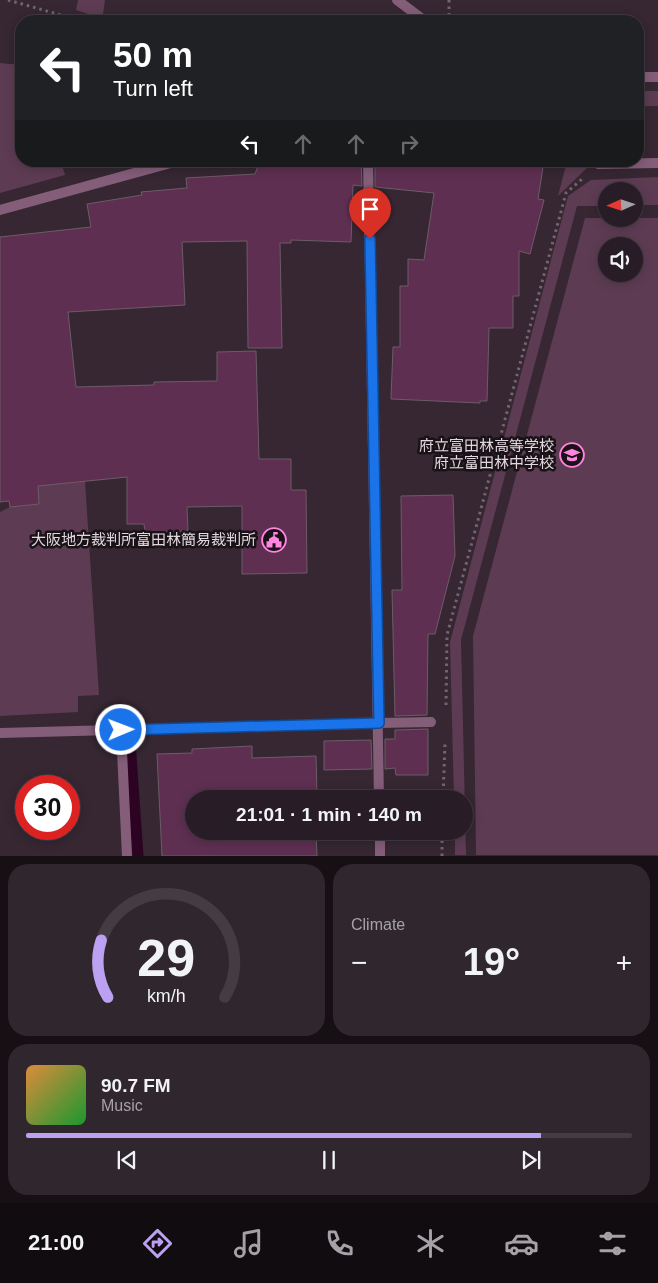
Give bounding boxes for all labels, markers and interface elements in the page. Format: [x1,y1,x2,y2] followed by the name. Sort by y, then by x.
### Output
[30,35,95,100] icon: left
[113,35,193,74] text: 50 m
[113,76,193,101] text: Turn left
[236,130,264,158] icon: left
[289,130,317,158] icon: ahead
[342,130,370,158] icon: ahead
[395,130,423,158] icon: right
[598,182,642,228] north arrow
[598,182,643,282] map controls
[349,188,391,239] pin
[356,195,384,223] icon: arrive
[598,237,643,282] button: sound
[419,437,554,471] place label: 府立富田林高等学校 府立富田林中学校
[559,442,585,468] school or university icon: 府立富田林高等学校 府立富田林中学校
[261,527,287,553] public building icon: 大阪地方裁判所富田林簡易裁判所
[31,531,256,548] place label: 大阪地方裁判所富田林簡易裁判所
[94,703,146,755] position arrow
[15,775,80,840] speed limit sign: 30
[236,804,422,825] text: 21:01 · 1 min · 140 m
[351,916,405,933] text: Climate
[138,929,195,987] text: 29
[463,941,520,983] text: 19°
[351,947,367,978] text: −
[616,947,632,978] text: +
[147,986,186,1006] text: km/h
[101,1075,171,1096] text: 90.7 FM
[101,1097,143,1114] text: Music
[113,1146,141,1174] icon: previous
[315,1146,343,1174] icon: pause
[517,1146,545,1174] icon: next
[140,1226,175,1261] icon: directions
[231,1226,266,1261] icon: music
[322,1226,357,1261] icon: phone
[413,1226,448,1261] icon: climate
[504,1226,539,1261] icon: car
[595,1226,630,1261] icon: filters
[28,1230,84,1255] text: 21:00

